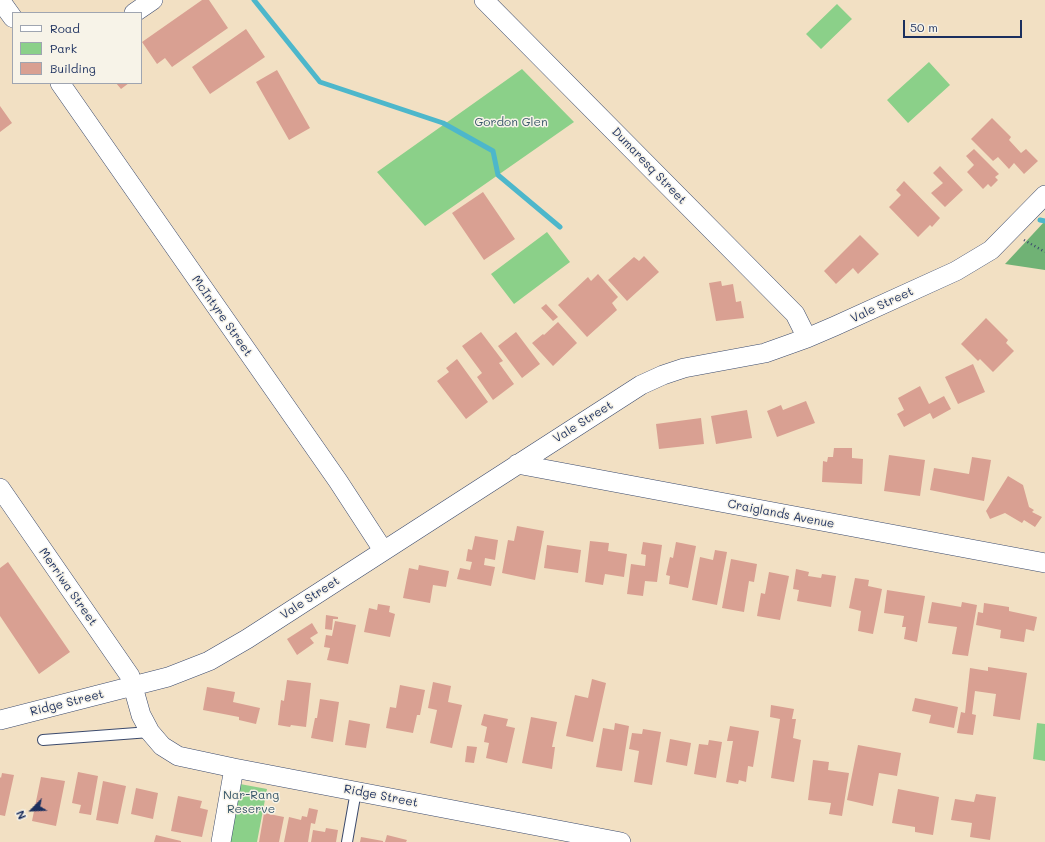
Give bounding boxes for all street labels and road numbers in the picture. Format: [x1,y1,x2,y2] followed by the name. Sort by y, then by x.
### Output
[609,125,689,207] street label: Dumaresq Street
[189,273,255,359] street label: McIntyre Street
[848,284,916,326] street label: Vale Street
[550,398,616,446] street label: Vale Street
[726,497,836,531] street label: Craiglands Avenue
[36,545,100,629] street label: Merriwa Street
[278,574,342,622] street label: Vale Street
[29,687,105,719] street label: Ridge Street
[343,782,419,810] street label: Ridge Street

